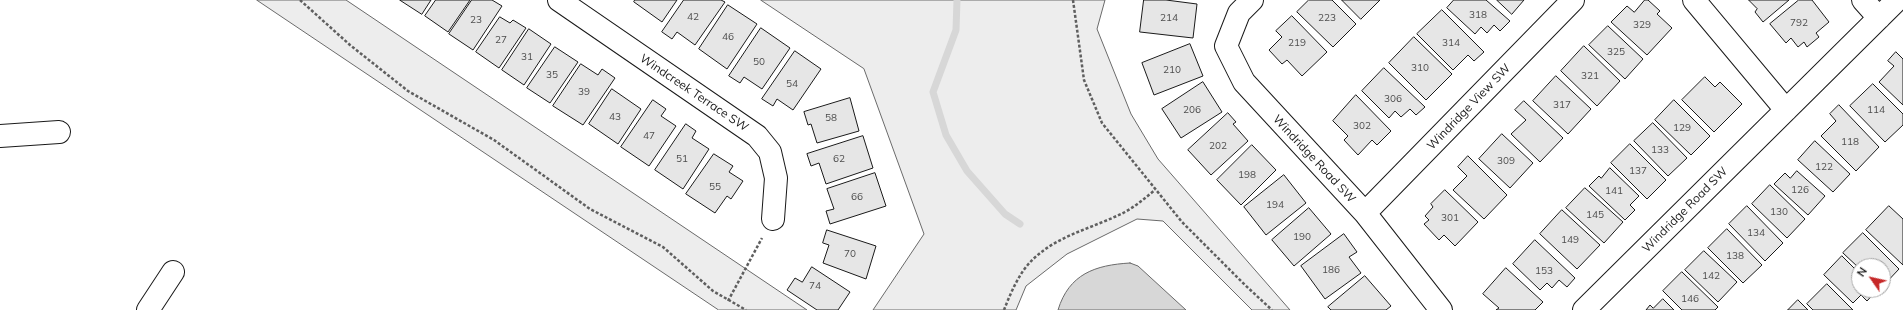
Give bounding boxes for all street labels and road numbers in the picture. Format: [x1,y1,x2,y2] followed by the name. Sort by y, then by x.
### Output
[637,51,751,135] street label: Windcreek Terrace SW
[1424,61,1514,153] street label: Windridge View SW
[1270,112,1358,206] street label: Windridge Road SW
[1639,164,1731,256] street label: Windridge Road SW

